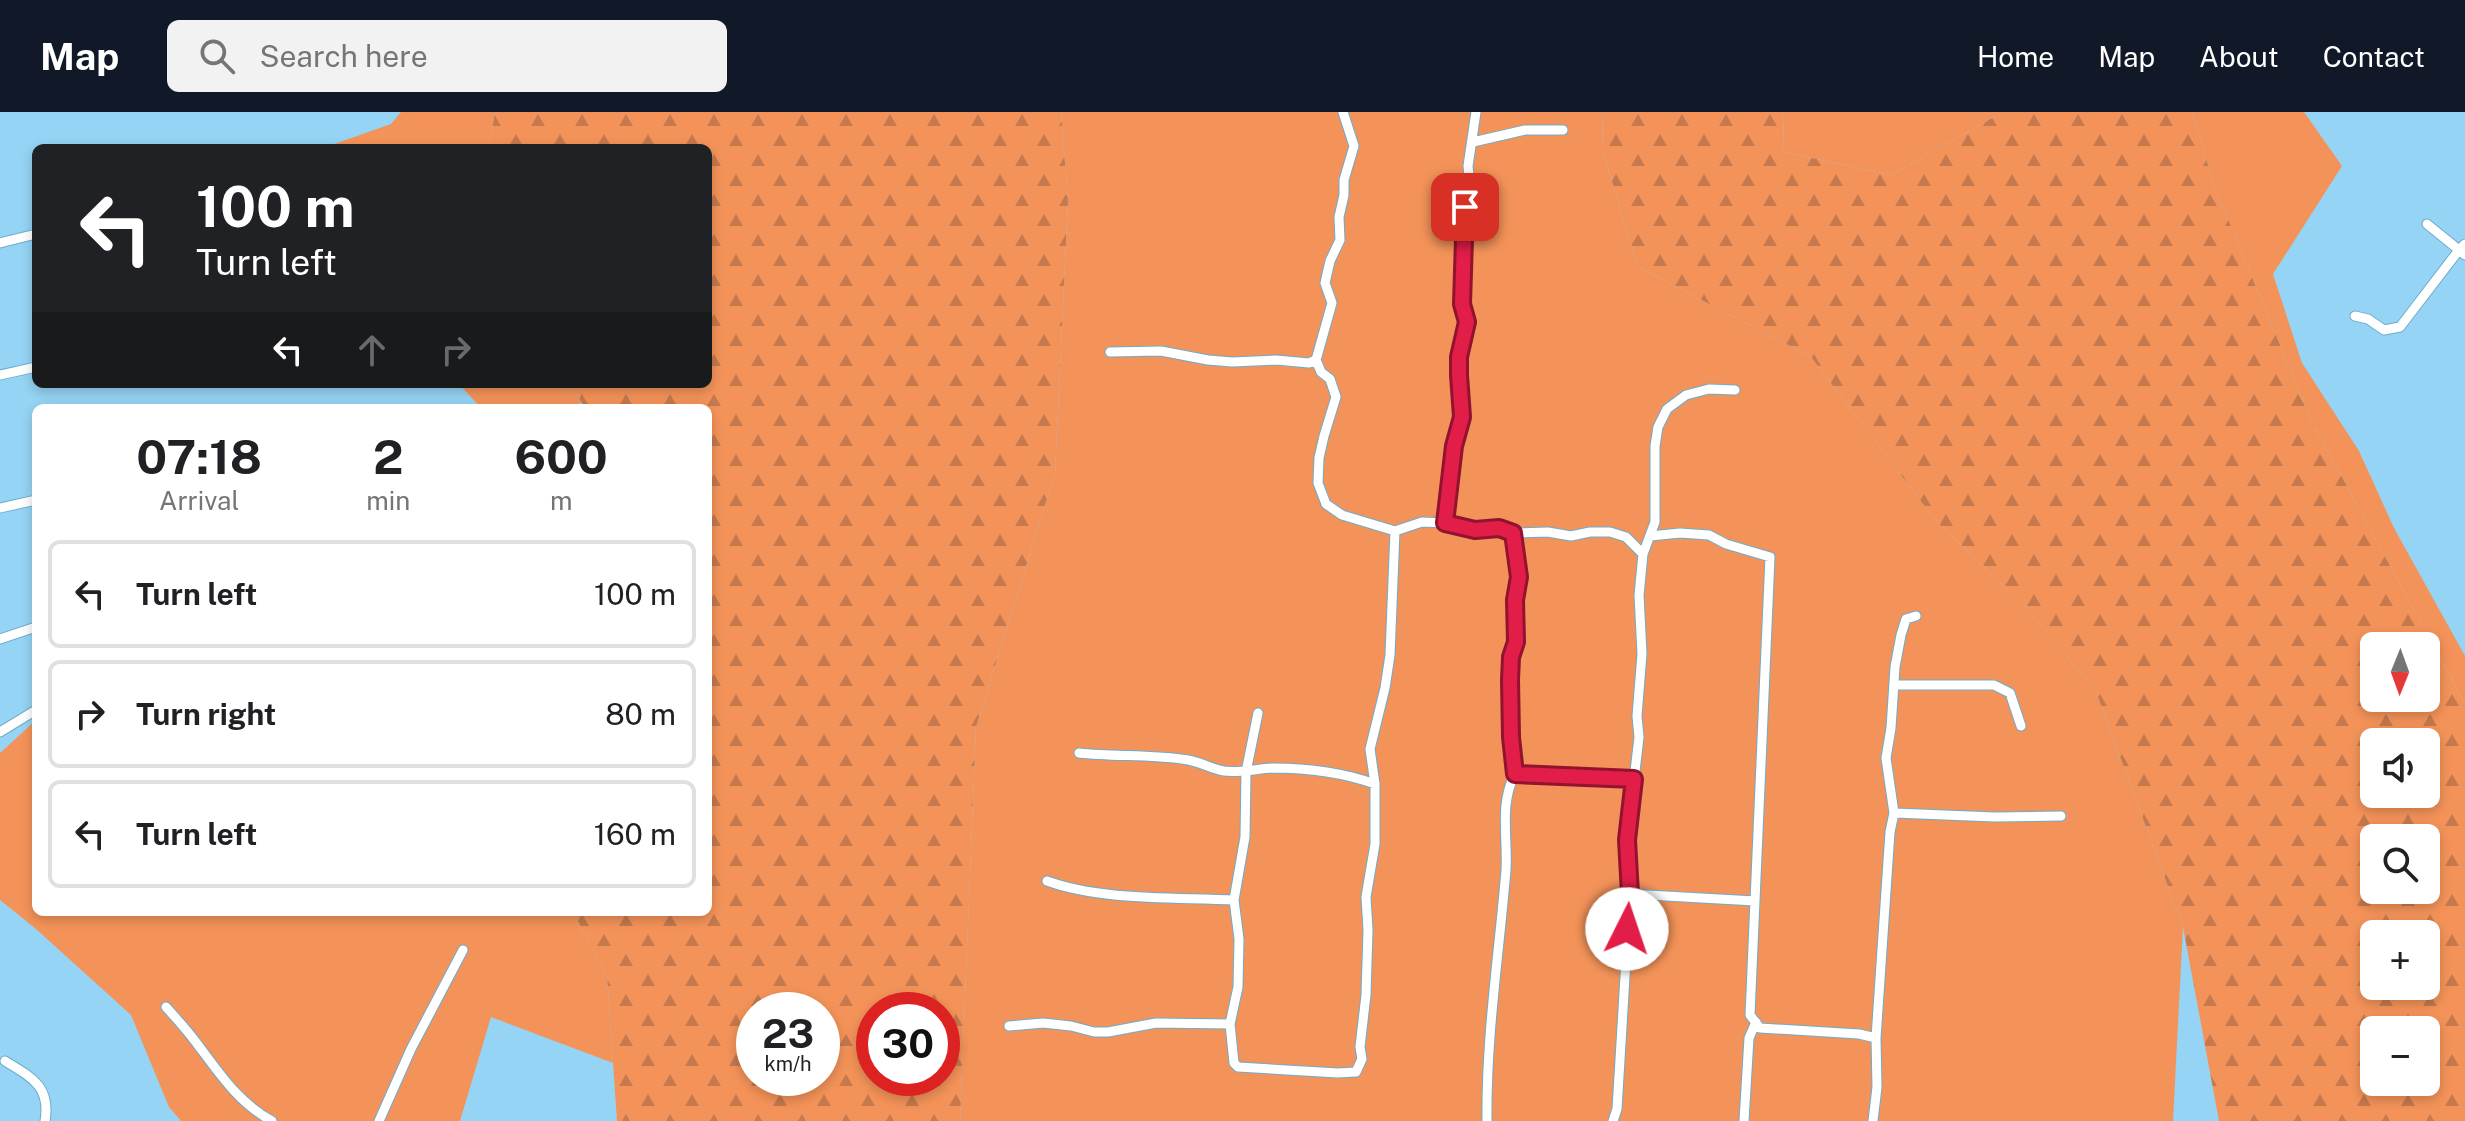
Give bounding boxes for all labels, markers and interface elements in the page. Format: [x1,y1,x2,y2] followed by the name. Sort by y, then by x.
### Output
[167,20,727,92] search box
[40,34,119,79] text: Map
[195,34,239,78] icon: search
[259,38,428,74] text: Search here
[1977,40,2054,73] text: Home
[2098,40,2155,73] text: Map
[2199,40,2279,73] text: About
[2323,40,2425,73] text: Contact
[1431,173,1499,241] pin
[196,174,355,240] text: 100 m
[64,176,168,280] icon: left
[1443,185,1487,229] icon: arrive
[196,241,337,283] text: Turn left
[266,328,310,372] icon: left
[350,328,394,372] icon: ahead
[434,328,478,372] icon: right
[136,428,262,485] text: 07:18
[373,428,404,485] text: 2
[515,428,608,485] text: 600
[159,485,239,516] text: Arrival
[366,485,410,516] text: min
[550,485,572,516] text: m
[68,572,112,616] icon: left
[136,576,257,612] text: Turn left
[594,576,676,612] text: 100 m
[2360,632,2440,712] north arrow
[2360,632,2440,1096] map controls
[68,692,112,736] icon: right
[136,696,276,732] text: Turn right
[605,696,676,732] text: 80 m
[2360,728,2440,808] button: sound
[68,812,112,856] icon: left
[136,816,257,852] text: Turn left
[594,816,676,852] text: 160 m
[2360,824,2440,904] button: search
[1585,887,1669,971] position arrow
[2360,920,2440,1000] button: +
[856,992,960,1096] speed limit sign: 30
[762,1010,814,1057] text: 23
[2360,1016,2440,1096] button: −
[764,1052,812,1076] text: km/h

